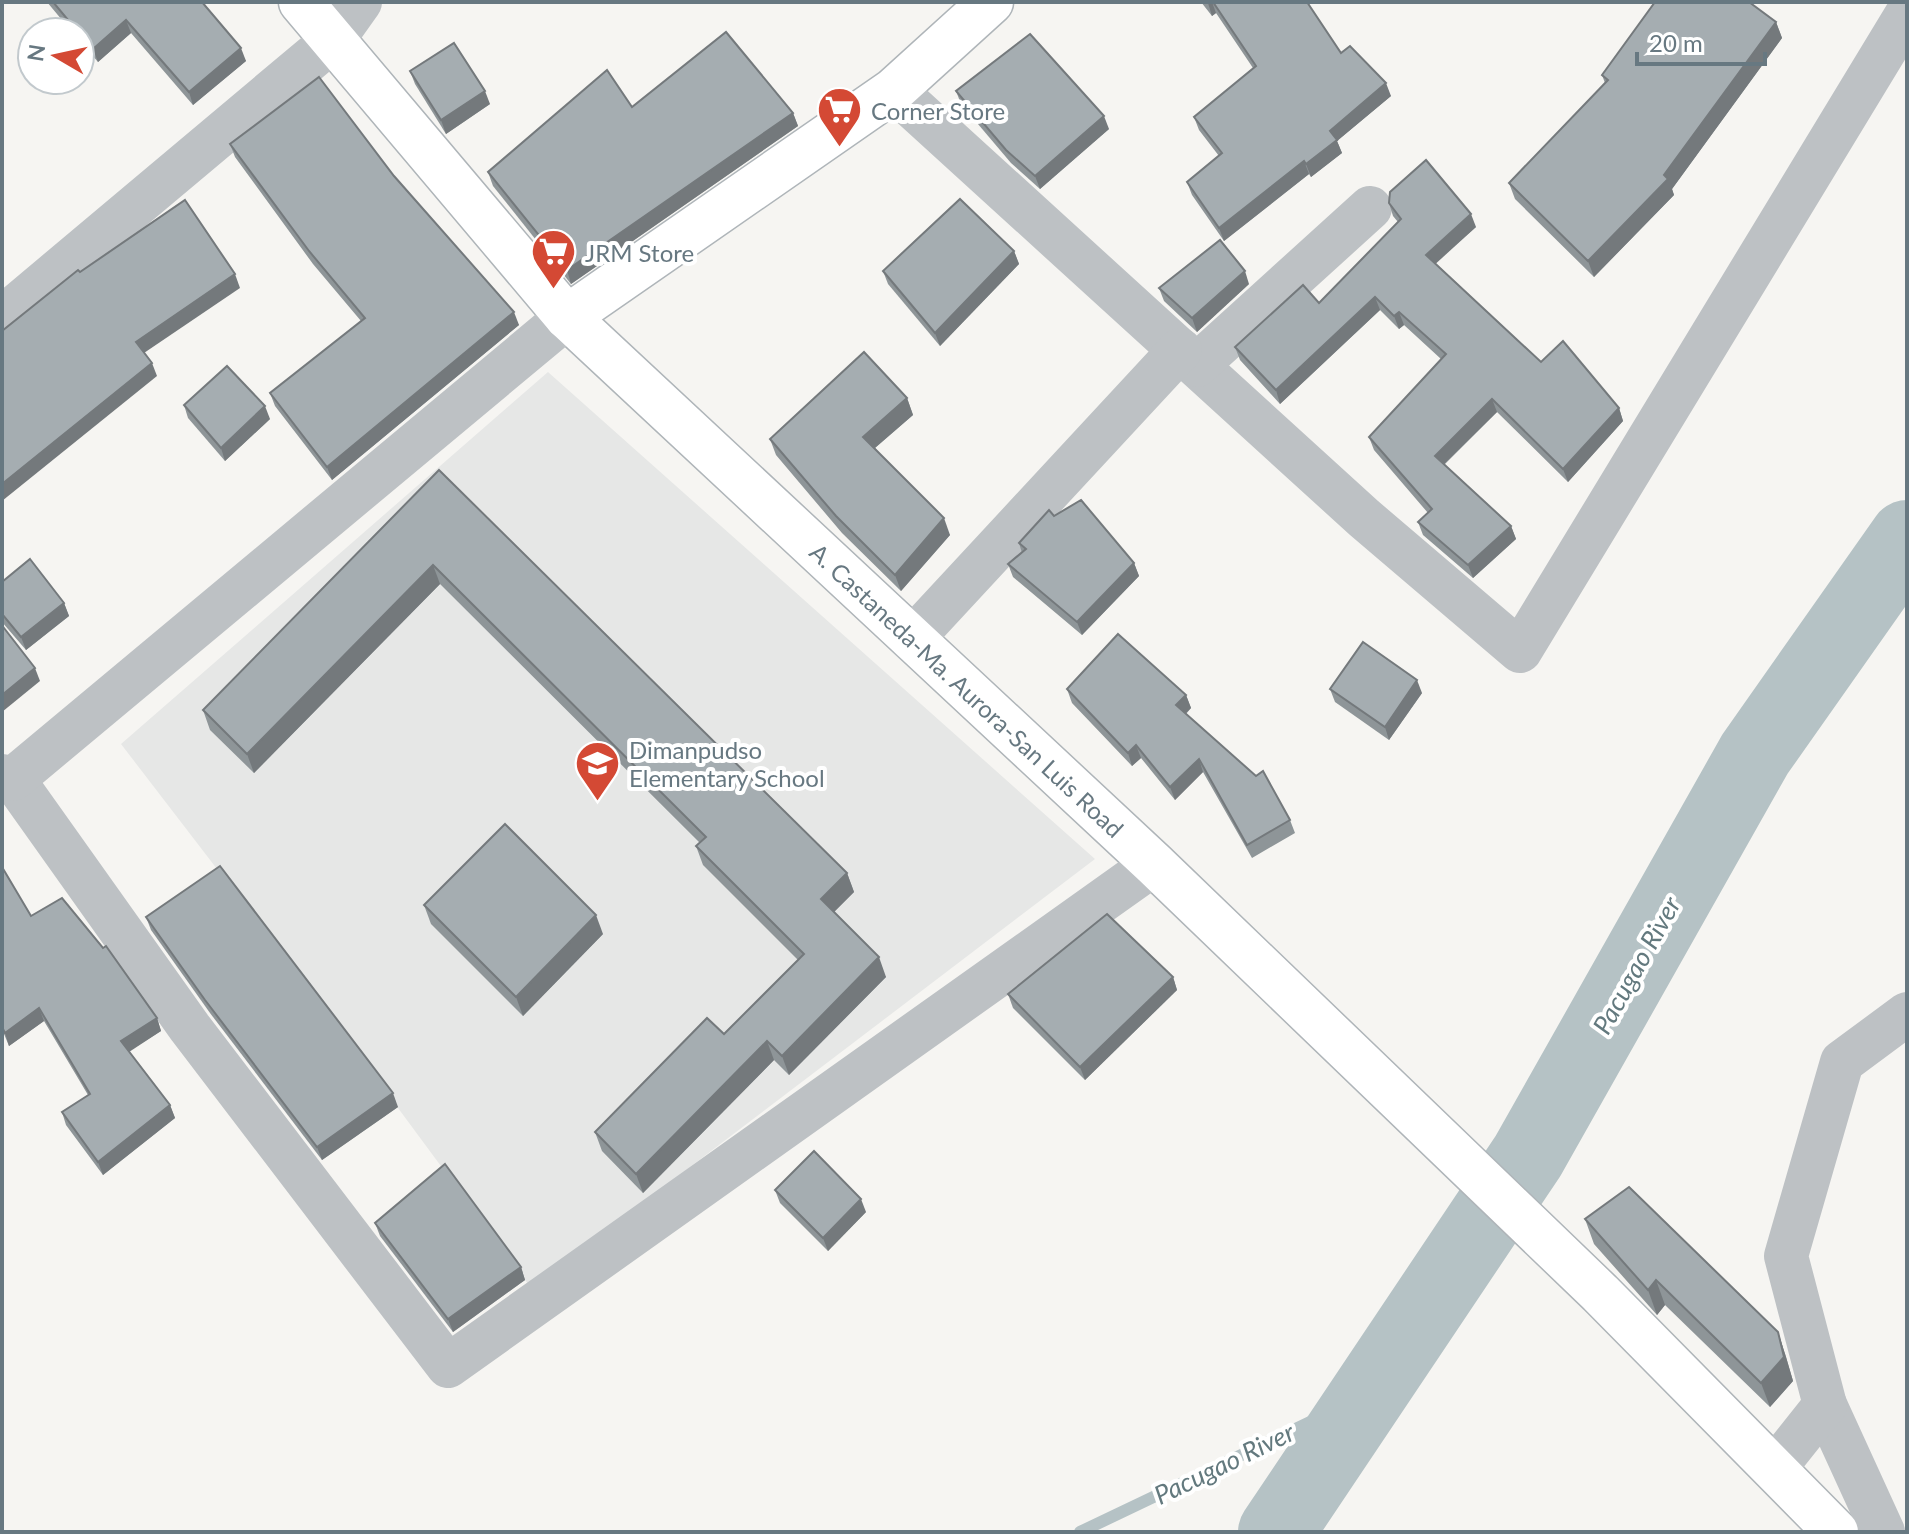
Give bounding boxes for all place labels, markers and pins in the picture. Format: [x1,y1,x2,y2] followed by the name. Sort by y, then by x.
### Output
[816,86,864,149] supermarket icon: Corner Store
[871,96,1005,125] place label: Corner Store
[530,228,578,291] supermarket icon: JRM Store
[585,238,694,267] place label: JRM Store
[629,735,825,792] place label: Dimanpudso Elementary School
[574,739,622,802] school or university icon: Dimanpudso Elementary School

